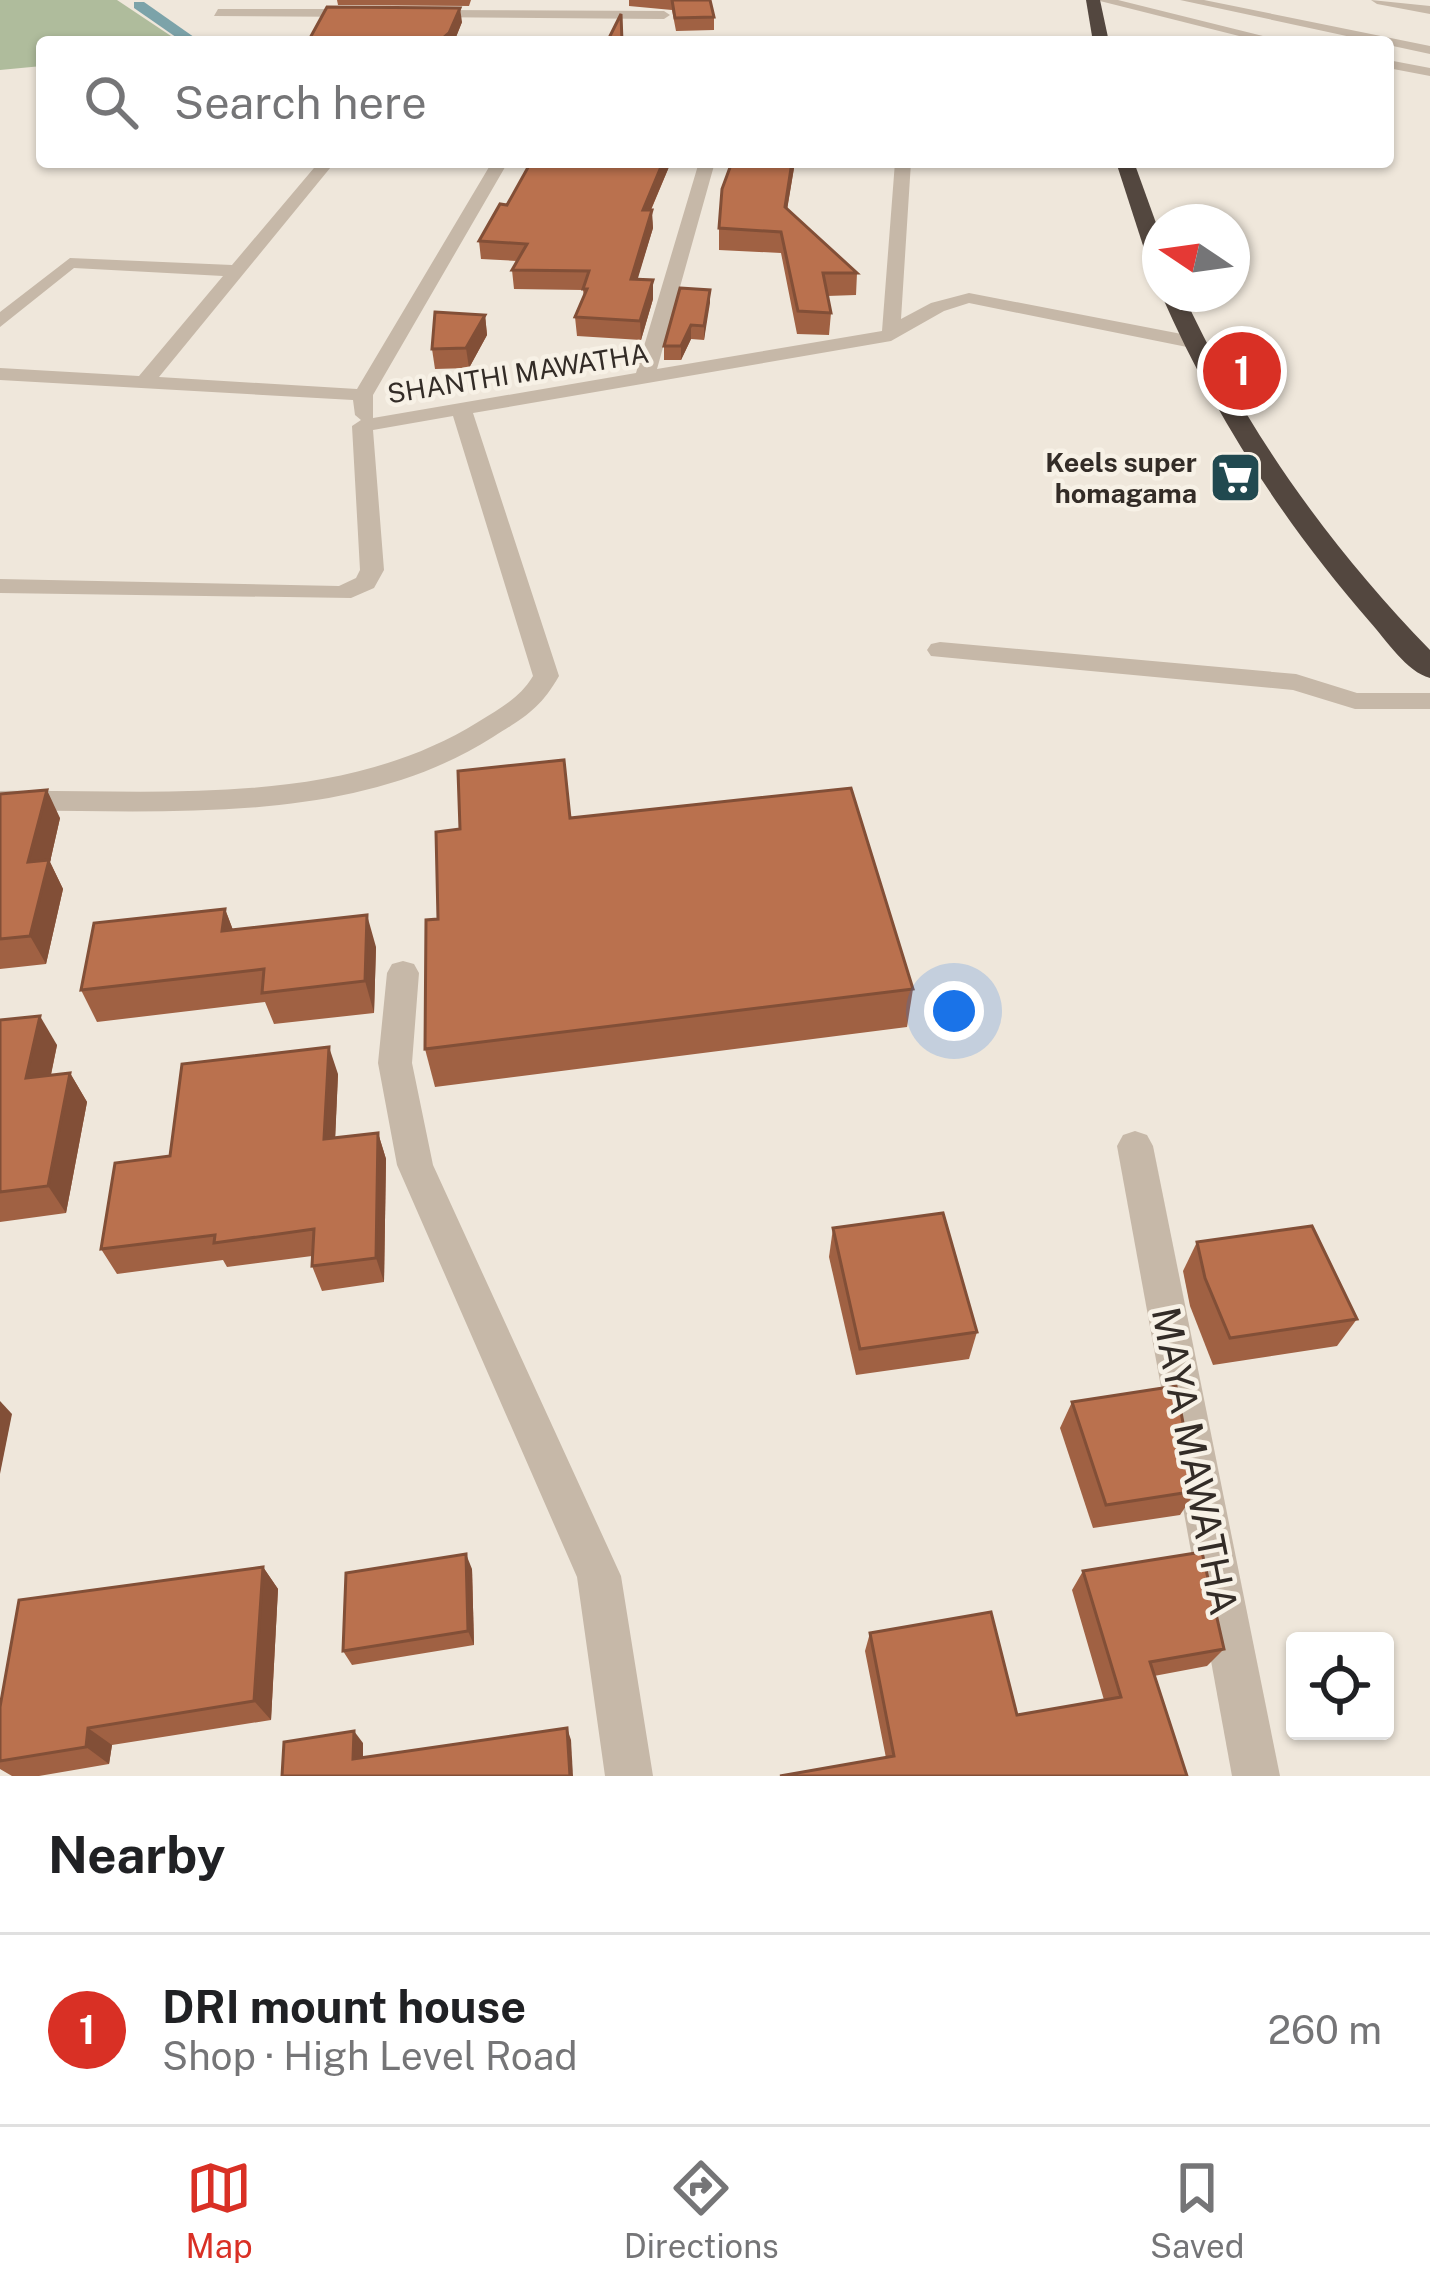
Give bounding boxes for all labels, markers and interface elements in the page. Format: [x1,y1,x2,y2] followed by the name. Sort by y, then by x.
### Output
[36,36,1394,168] search box
[78,69,144,135] icon: search
[174,76,427,129] text: Search here
[1142,204,1250,312] north arrow
[1203,326,1281,416] pin: 1
[385,337,651,409] street label: SHANTHI MAWATHA
[1045,446,1197,509] place label: Keels super homagama
[1208,450,1264,506] supermarket icon: Keels super homagama
[924,981,984,1041] your location
[1143,1303,1247,1619] street label: MAYA MAWATHA
[1286,1632,1394,1740] map controls
[1286,1632,1394,1740] button: locate
[48,1825,225,1884] text: Nearby
[162,1980,526,2033] text: DRI mount house
[79,2007,95,2053] text: 1
[1268,2007,1382,2053] text: 260 m
[162,2033,577,2079] text: Shop · High Level Road
[186,2155,253,2265] tab: Map
[624,2155,779,2265] tab: Directions
[1150,2155,1244,2265] tab: Saved

